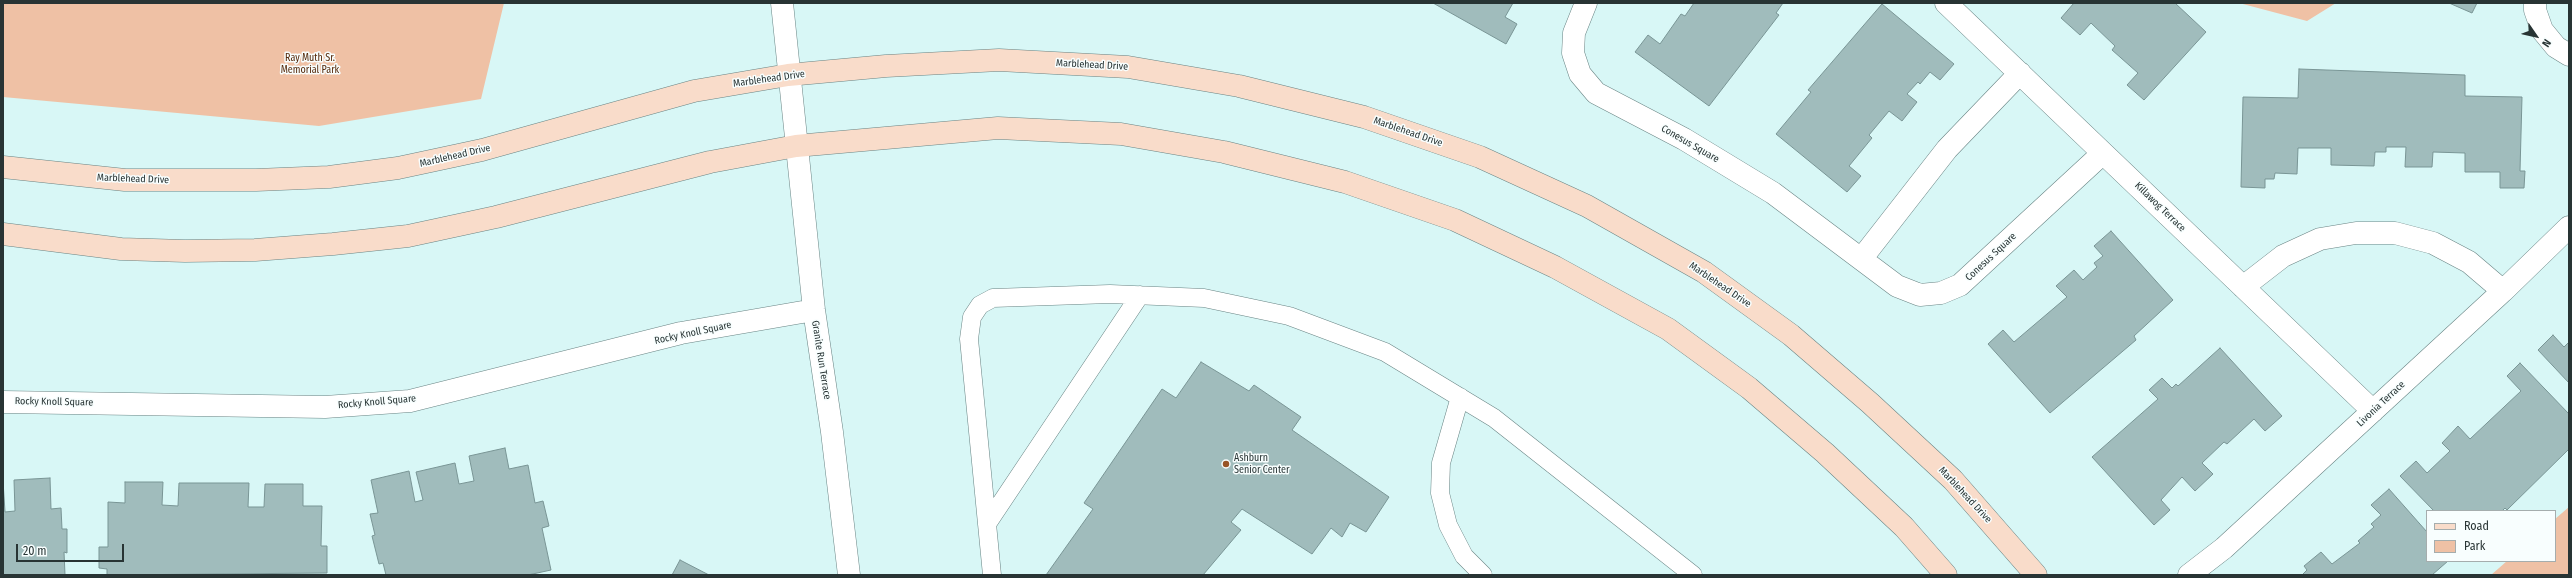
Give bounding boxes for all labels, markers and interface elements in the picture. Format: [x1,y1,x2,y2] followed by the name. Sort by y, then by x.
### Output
[2516,16,2556,56] north arrow
[2539,37,2554,49] text: N
[281,52,339,76] park label: Ray Muth Sr. Memorial Park
[1056,57,1128,73] street label: Marblehead Drive
[732,68,806,90] street label: Marblehead Drive
[1372,115,1444,149] street label: Marblehead Drive
[1659,123,1721,165] street label: Conesus Square
[418,142,492,170] street label: Marblehead Drive
[97,172,169,186] street label: Marblehead Drive
[2132,180,2188,234] street label: Killawog Terrace
[1963,230,2019,284] street label: Conesus Square
[1687,260,1753,310] street label: Marblehead Drive
[653,319,733,347] street label: Rocky Knoll Square
[809,320,833,400] street label: Granite Run Terrace
[2354,379,2408,429] street label: Livonia Terrace
[337,393,417,411] street label: Rocky Knoll Square
[15,395,93,409] street label: Rocky Knoll Square
[1234,452,1289,476] place label: Ashburn Senior Center
[1221,459,1231,469] marker: Ashburn Senior Center
[1936,464,1994,526] street label: Marblehead Drive
[2426,510,2556,562] legend
[2464,519,2489,533] text: Road
[18,536,126,562] scale bar
[2464,539,2485,553] text: Park
[23,544,47,558] text: 20 m

